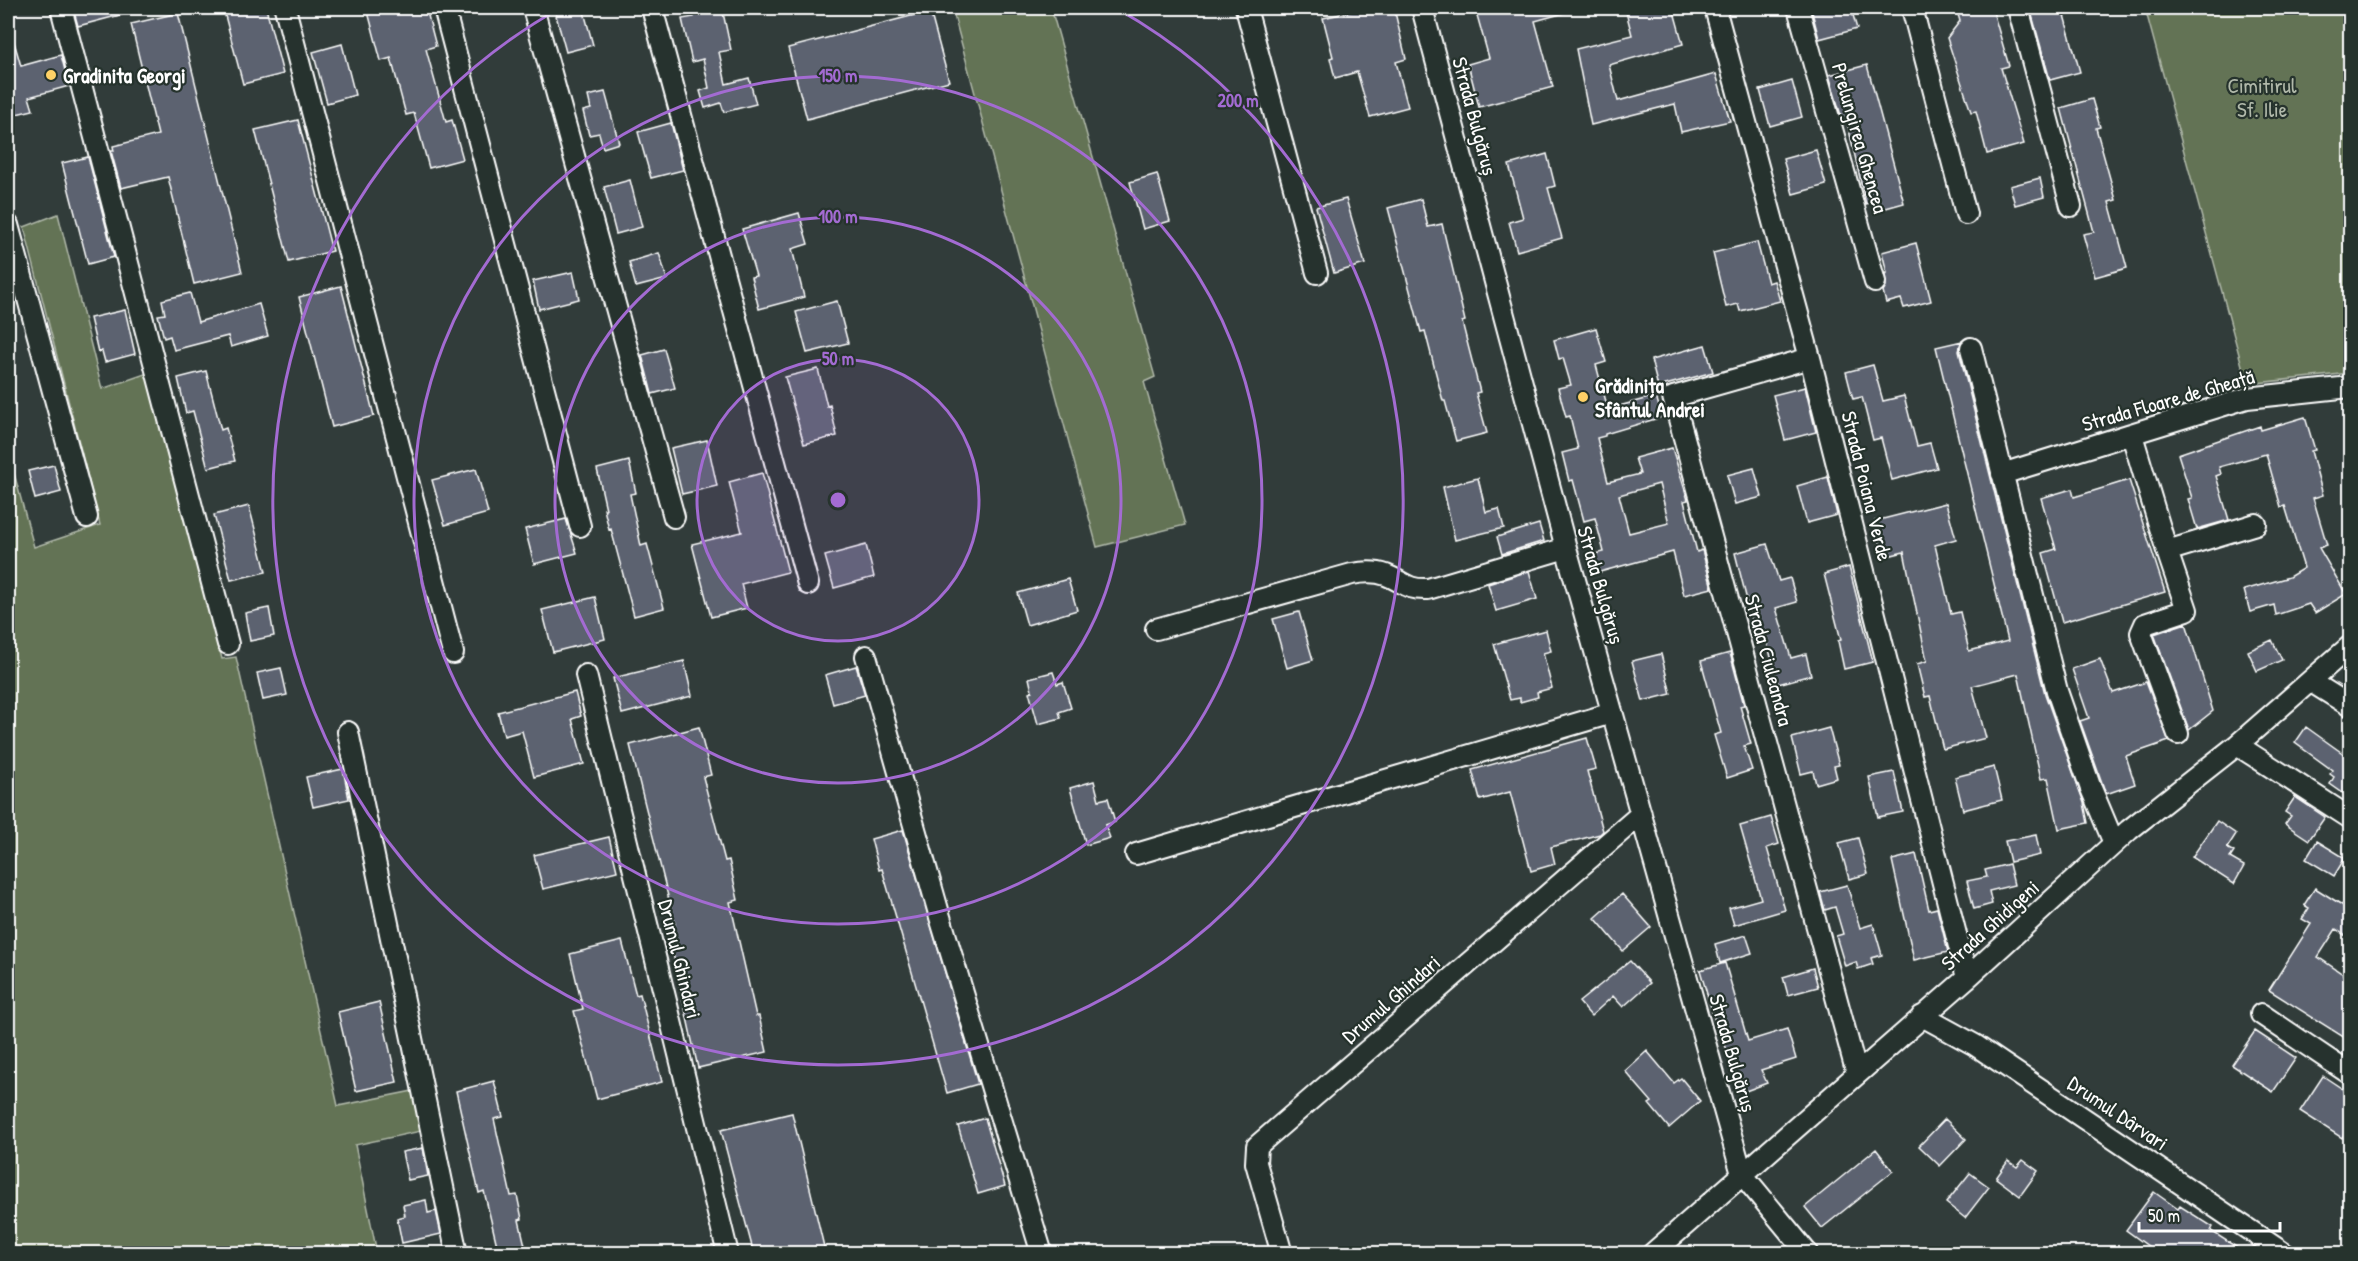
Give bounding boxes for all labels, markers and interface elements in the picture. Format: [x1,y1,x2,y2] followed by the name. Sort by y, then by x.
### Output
[1445,54,1505,178] street label: Strada Bulgăruș
[1825,59,1895,217] street label: Prelungirea Ghencea
[63,61,186,91] place label: Gradinita Georgi
[819,63,857,88] text: 150 m
[44,68,58,82] marker: Gradinita Georgi
[2227,71,2297,124] park label: Cimitirul Sf. Ilie
[1218,88,1258,113] text: 200 m
[818,204,858,229] text: 100 m
[822,346,854,371] text: 50 m
[2078,362,2258,438] street label: Strada Floare de Gheață
[1595,371,1705,424] place label: Grădinița Sfântul Andrei
[1576,390,1590,404] marker: Grădinița Sfântul Andrei
[1834,408,1900,564] street label: Strada Poiana Verde
[828,490,848,510] centre of rings
[1570,523,1632,647] street label: Strada Bulgăruș
[1737,591,1801,729] street label: Strada Ciuleandra
[1935,873,2045,977] street label: Strada Ghidigeni
[651,896,709,1022] street label: Drumul Ghindari
[1335,948,1447,1050] street label: Drumul Ghindari
[1702,991,1764,1115] street label: Strada Bulgăruș
[2062,1069,2174,1157] street label: Drumul Dârvari
[2139,1195,2280,1233] scale bar
[2148,1203,2180,1228] text: 50 m

